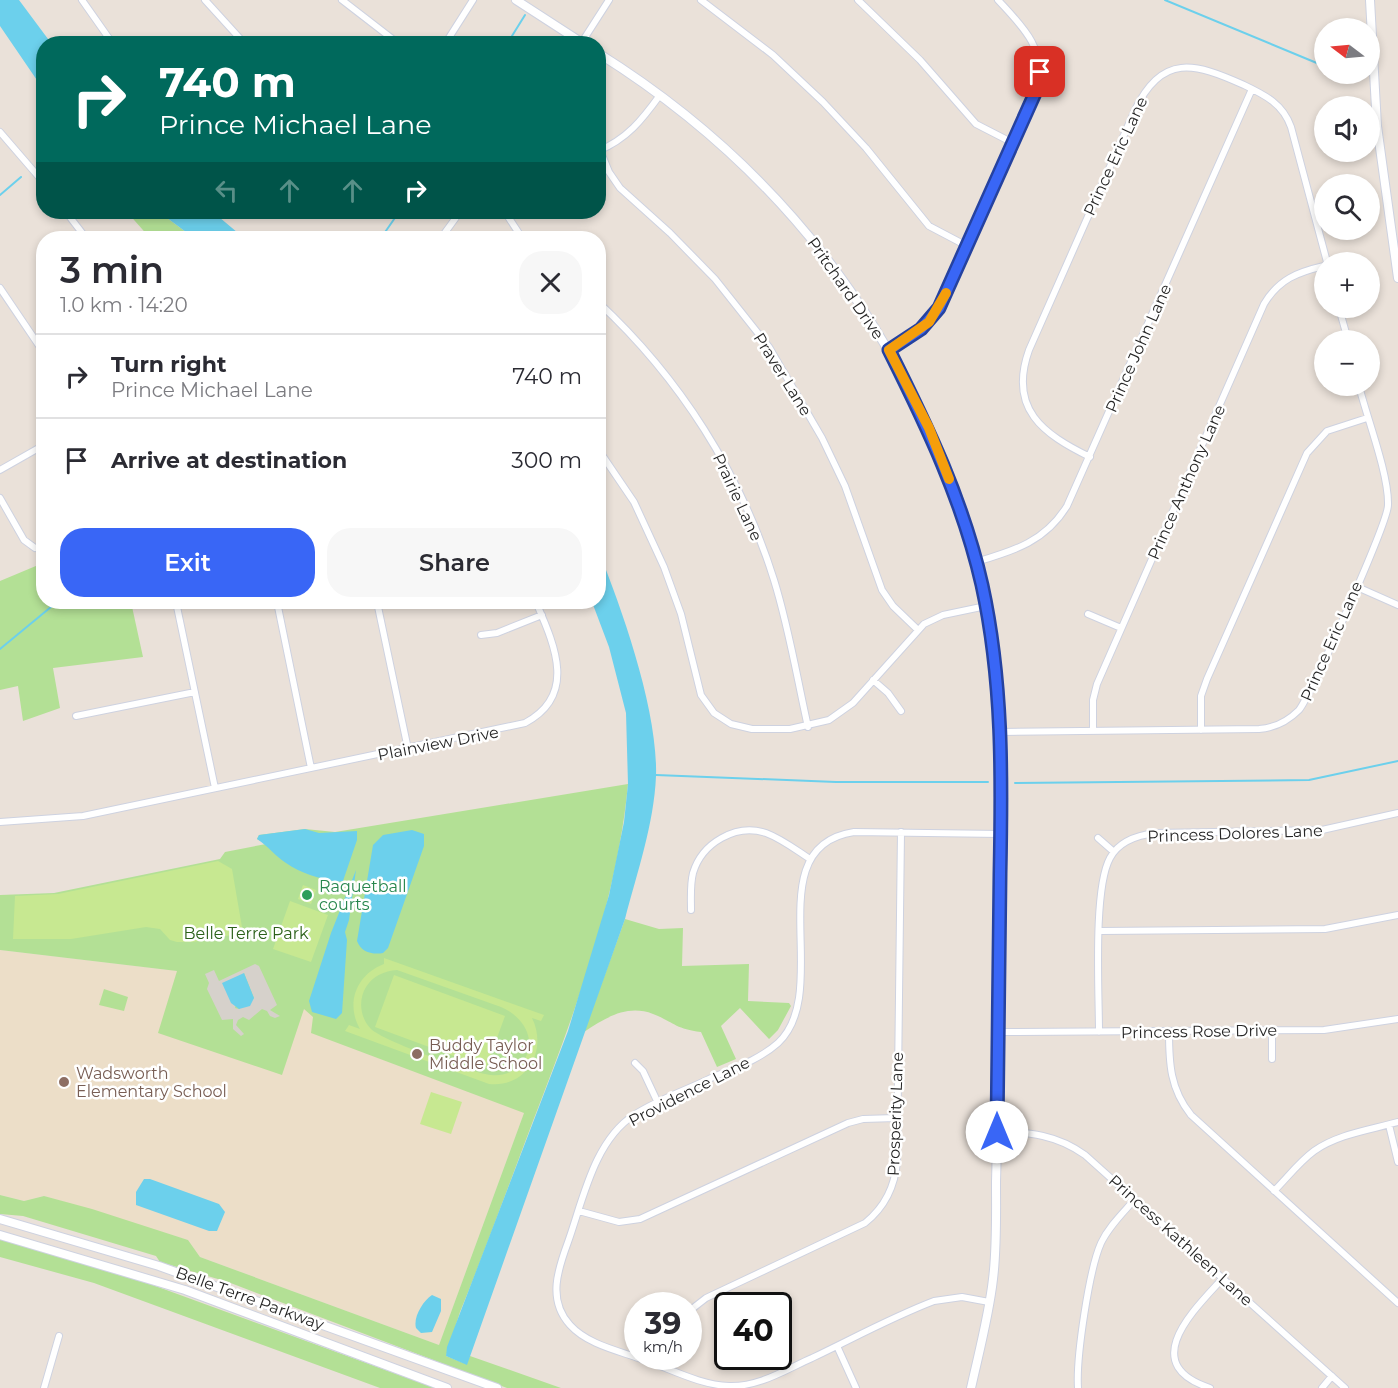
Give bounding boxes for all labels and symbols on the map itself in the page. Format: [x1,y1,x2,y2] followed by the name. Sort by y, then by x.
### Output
[1314,18,1380,84] north arrow
[1014,46,1065,97] pin
[1080,94,1151,219] street label: Prince Eric Lane
[803,234,888,343] street label: Pritchard Drive
[1102,281,1175,415] street label: Prince John Lane
[750,329,816,419] street label: Praver Lane
[1144,402,1229,563] street label: Prince Anthony Lane
[709,450,766,544] street label: Prairie Lane
[1297,578,1366,704] street label: Prince Eric Lane
[376,722,500,765] street label: Plainview Drive
[1147,821,1323,846] street label: Princess Dolores Lane
[319,877,407,914] place label: Raquetball courts
[300,888,314,902] marker: Raquetball courts
[183,924,309,943] park label: Belle Terre Park
[1121,1021,1277,1042] street label: Princess Rose Drive
[429,1036,542,1073] place label: Buddy Taylor Middle School
[410,1047,424,1061] marker: Buddy Taylor Middle School
[884,1052,907,1176] street label: Prosperity Lane
[625,1053,753,1130] street label: Providence Lane
[76,1064,227,1101] place label: Wadsworth Elementary School
[57,1075,71,1089] marker: Wadsworth Elementary School
[965,1100,1029,1164] position arrow
[1105,1171,1256,1310] street label: Princess Kathleen Lane
[173,1263,327,1334] street label: Belle Terre Parkway
[714,1292,792,1370] speed limit sign: 40

